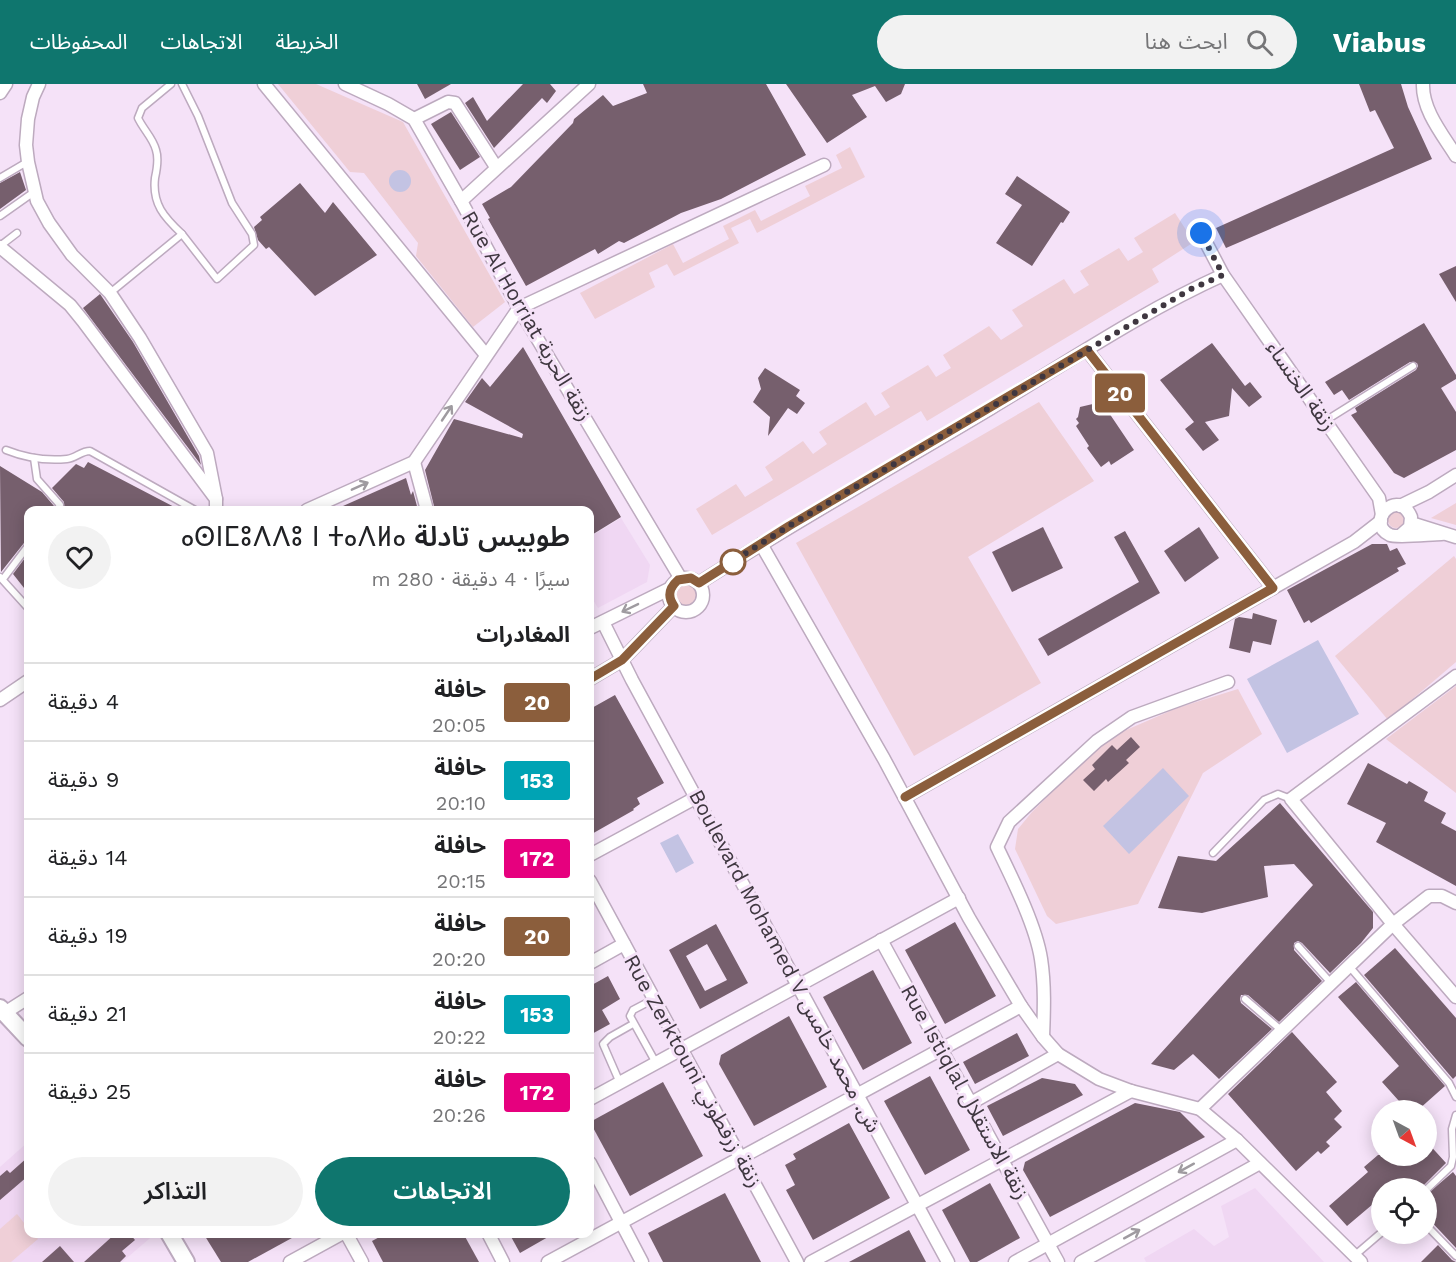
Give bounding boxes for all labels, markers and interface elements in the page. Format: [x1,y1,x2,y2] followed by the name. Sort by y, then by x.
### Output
[877,15,1297,69] search box
[1243,26,1276,59] icon: search
[1333,26,1426,59] text: Viabus
[30,29,127,54] text: المحفوظات
[160,29,242,54] text: الاتجاهات
[275,29,338,54] text: الخريطة
[1144,29,1228,54] text: ابحث هنا
[457,206,598,425] street label: Rue Al Horriat زنقة الحرية
[1186,218,1216,248] your location
[1261,336,1342,436] street label: زنقة الخنساء
[1093,374,1147,412] line badge: 20
[1107,381,1133,406] text: 20
[441,406,453,422] one-way arrow
[350,480,368,491] one-way arrow
[181,520,570,553] text: طوبيس تادلة ⴰⵙⵏⵎⵓⴷⴷⵓ ⵏ ⵜⴰⴷⵍⴰ
[48,526,111,589] button: heart
[720,549,746,575] unlabelled marker
[371,567,570,591] text: سيرًا · 4 دقيقة · 280 m
[622,603,640,614] one-way arrow
[476,622,570,647] text: المغادرات
[434,677,486,702] text: حافلة
[48,689,119,714] text: 4 دقيقة
[524,690,550,715] text: 20
[432,713,486,737] text: 20:05
[434,755,486,780] text: حافلة
[48,767,119,792] text: 9 دقيقة
[520,768,554,793] text: 153
[684,785,887,1137] street label: Boulevard Mohamed V ش. محمد خامس
[436,791,486,815] text: 20:10
[434,833,486,858] text: حافلة
[48,845,128,870] text: 14 دقيقة
[520,846,554,871] text: 172
[437,869,486,893] text: 20:15
[434,911,486,936] text: حافلة
[48,923,128,948] text: 19 دقيقة
[524,924,550,949] text: 20
[432,947,486,971] text: 20:20
[616,950,768,1193] street label: Rue Zerktouni زنقة زرقطوني
[896,980,1035,1203] street label: Rue Istiqlal زنقة الاستقلال
[434,989,486,1014] text: حافلة
[48,1001,127,1026] text: 21 دقيقة
[520,1002,554,1027] text: 153
[433,1025,486,1049] text: 20:22
[434,1067,486,1092] text: حافلة
[48,1079,131,1104] text: 25 دقيقة
[520,1080,554,1105] text: 172
[1371,1100,1437,1166] north arrow
[1371,1100,1437,1244] map controls
[432,1103,486,1127] text: 20:26
[48,1157,303,1226] button: التذاكر
[315,1157,570,1226] button: الاتجاهات
[1178,1162,1195,1174] one-way arrow
[1371,1178,1437,1244] button: locate
[1123,1228,1140,1240] one-way arrow

